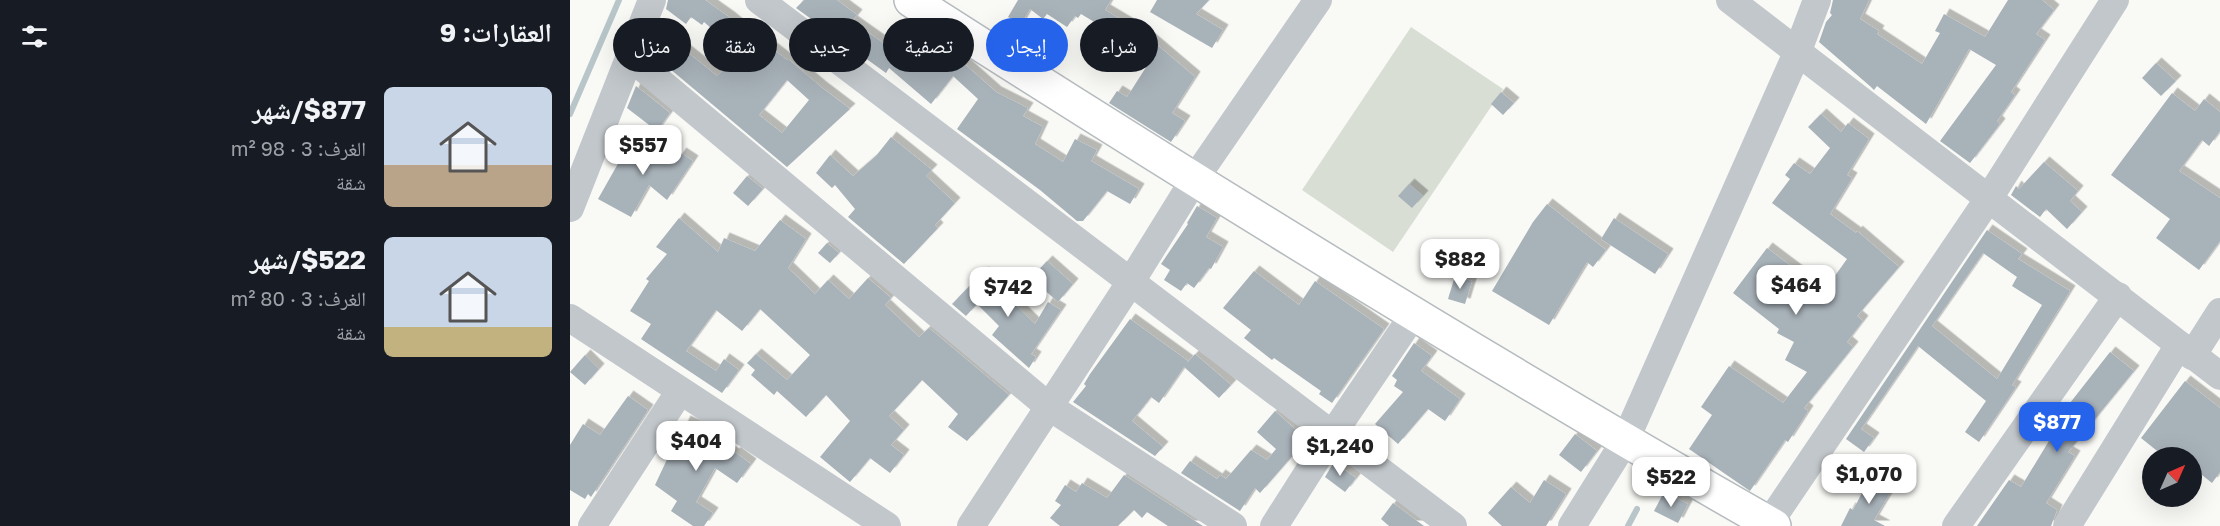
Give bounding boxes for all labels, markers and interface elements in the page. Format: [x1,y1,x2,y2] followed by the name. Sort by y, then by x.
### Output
[440,17,552,48] text: العقارات: 9
[613,18,691,72] chip: منزل
[703,18,777,72] chip: شقة
[789,18,871,72] chip: جديد
[883,18,974,72] chip: تصفية
[986,18,1068,72] chip: إيجار
[1080,18,1158,72] chip: شراء
[18,20,51,53] icon: filters
[252,94,366,125] text: $877/شهر
[432,111,504,183] icon: home
[607,125,679,176] pin: $557
[619,132,667,156] text: $557
[231,136,366,160] text: الغرف: 3 · 98 m²
[336,170,366,194] text: شقة
[1424,239,1496,290] pin: $882
[250,244,366,275] text: $522/شهر
[1434,246,1486,270] text: $882
[432,261,504,333] icon: home
[1760,265,1832,316] pin: $464
[972,267,1044,318] pin: $742
[1770,272,1822,296] text: $464
[984,274,1033,298] text: $742
[230,286,366,310] text: الغرف: 3 · 80 m²
[336,320,366,344] text: شقة
[2021,402,2093,453] pin: $877
[2033,409,2081,433] text: $877
[660,421,732,472] pin: $404
[1291,426,1389,477] pin: $1,240
[670,428,722,452] text: $404
[1306,433,1374,457] text: $1,240
[2142,447,2202,507] north arrow
[2142,447,2202,507] map controls
[1820,454,1918,505] pin: $1,070
[1635,457,1707,508] pin: $522
[1836,461,1903,485] text: $1,070
[1646,464,1696,488] text: $522

